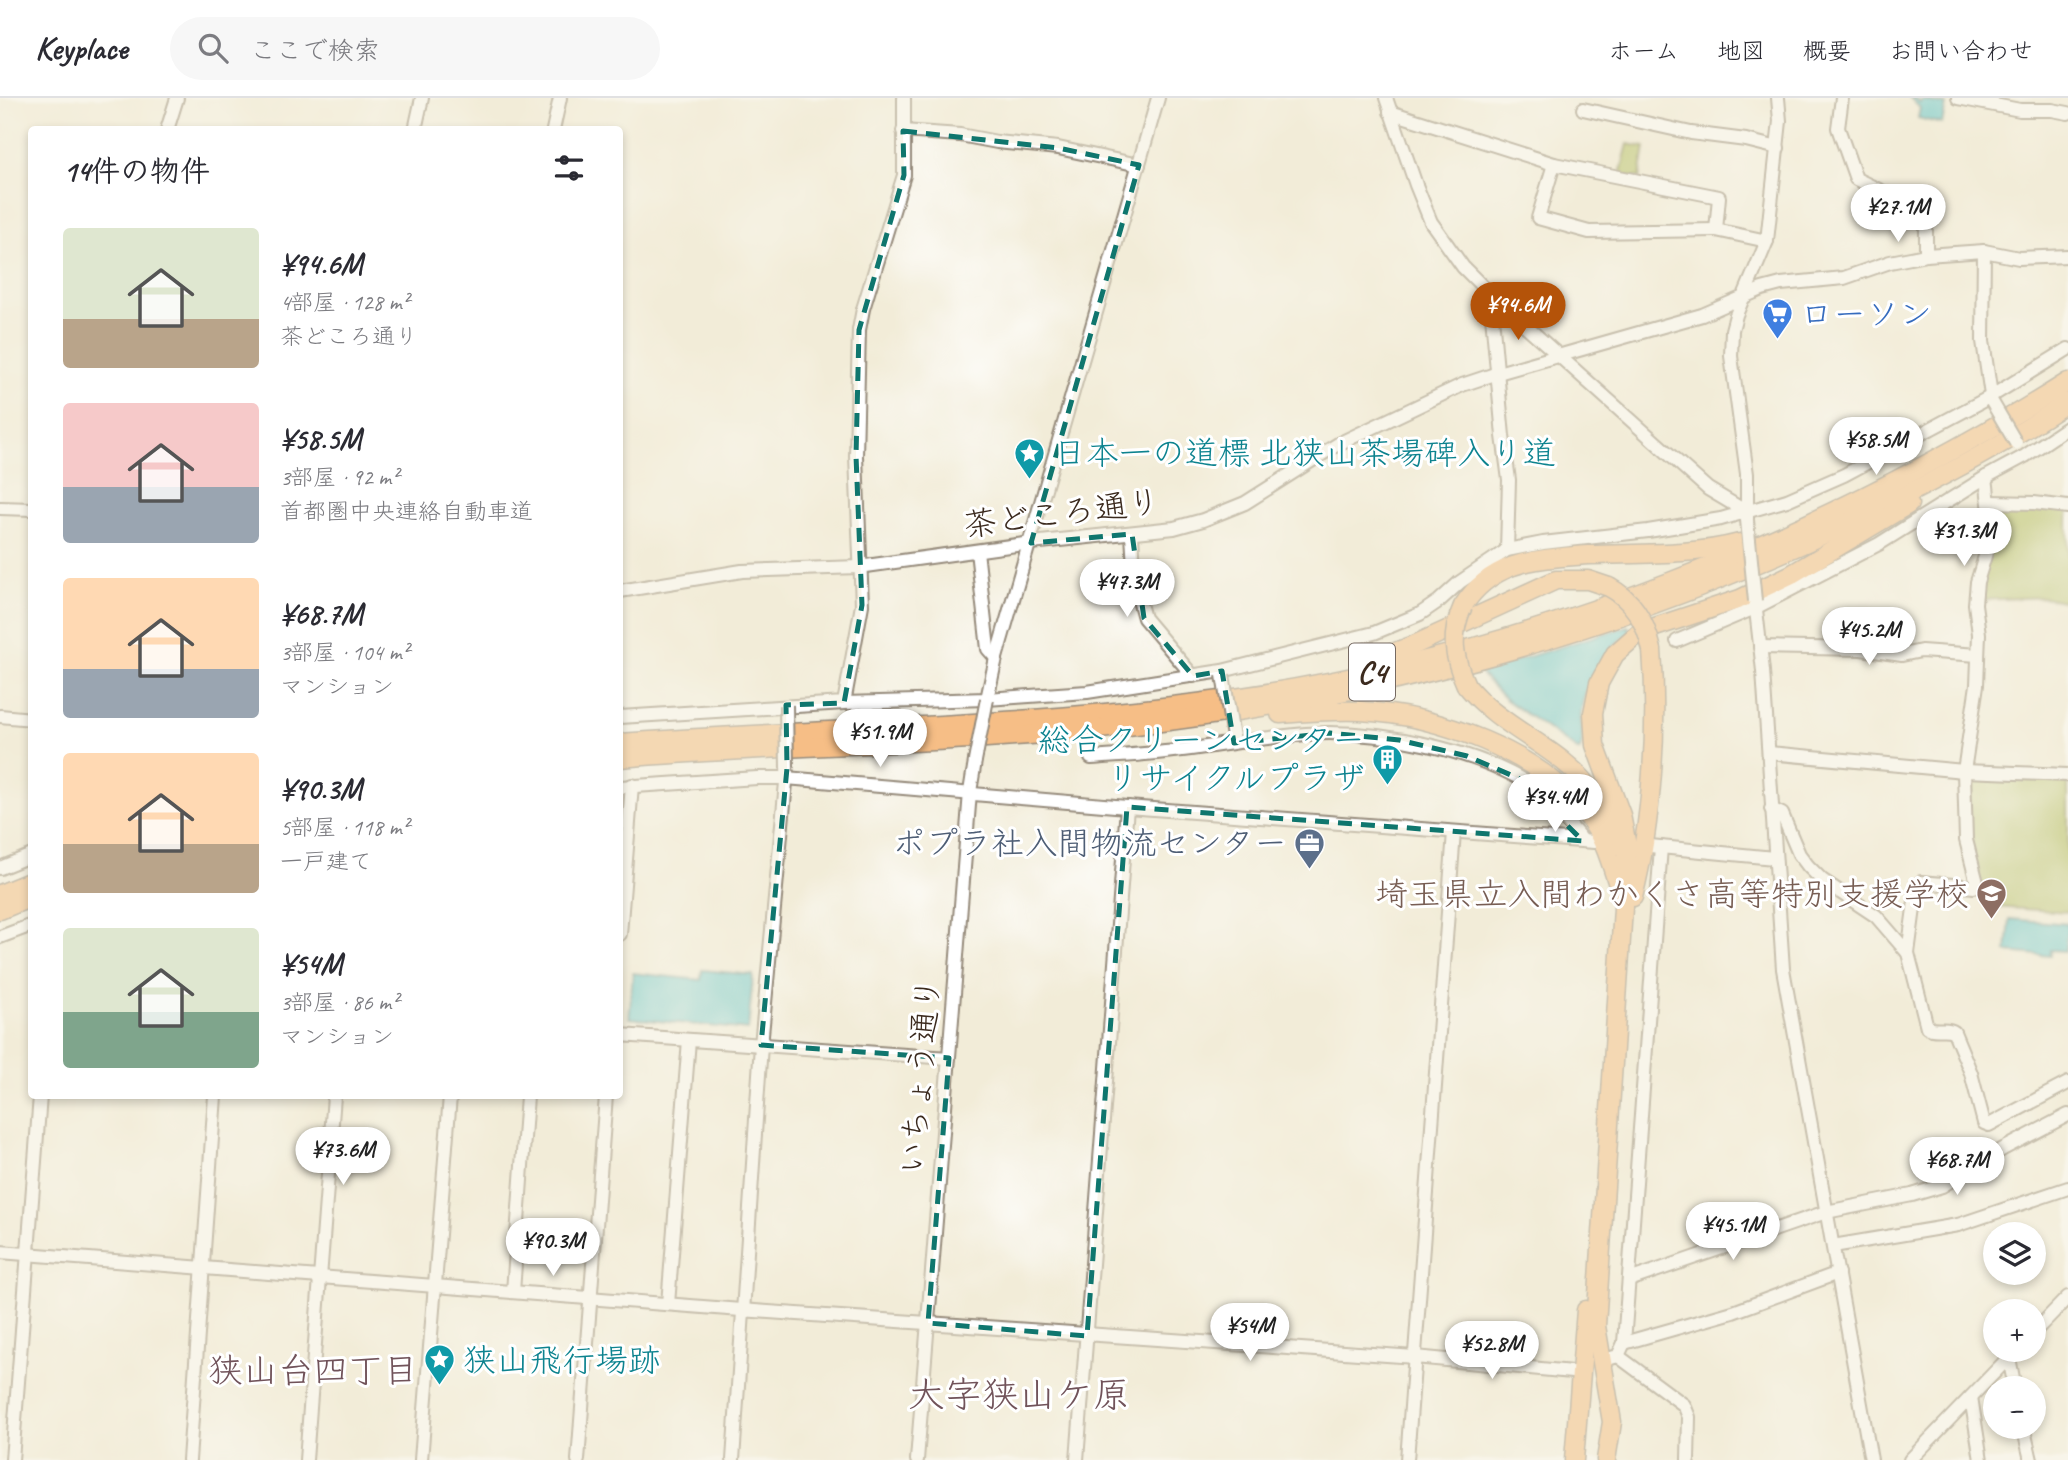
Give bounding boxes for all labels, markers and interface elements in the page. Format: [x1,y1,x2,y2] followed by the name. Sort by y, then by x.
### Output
[170,17,660,80] search box
[35,27,128,69] text: Keyplace
[194,29,232,67] icon: search
[250,34,380,67] text: ここで検索
[1608,36,1679,66] text: ホーム
[1717,36,1765,66] text: 地図
[1803,36,1851,66] text: 概要
[1889,36,2033,66] text: お問い合わせ
[550,149,588,187] icon: filters
[63,152,210,190] text: 14件の物件
[1841,184,1955,244] pin: ¥27.1M
[1867,192,1929,221] text: ¥27.1M
[280,245,362,283] text: ¥94.6M
[119,256,203,340] icon: home
[1461,282,1575,342] pin: ¥94.6M
[280,288,409,317] text: 4部屋 · 128 m²
[1487,290,1549,319] text: ¥94.6M
[1800,293,1932,335] place label: ローソン
[1760,297,1794,341] supermarket icon: ローソン
[280,322,418,351] text: 茶どころ通り
[1819,418,1933,477] pin: ¥58.5M
[280,420,361,458] text: ¥58.5M
[1845,425,1907,454] text: ¥58.5M
[119,431,203,515] icon: home
[1053,432,1556,474] place label: 日本一の道標 北狭山茶場碑入り道
[1013,436,1047,480] place icon: 日本一の道標 北狭山茶場碑入り道
[280,463,398,492] text: 3部屋 · 92 m²
[961,480,1163,546] street label: 茶どころ通り
[280,497,533,526] text: 首都圏中央連絡自動車道
[1907,508,2021,568] pin: ¥31.3M
[1933,516,1995,545] text: ¥31.3M
[1070,560,1184,619] pin: ¥47.3M
[1096,567,1158,596] text: ¥47.3M
[280,595,362,633] text: ¥68.7M
[119,606,203,690] icon: home
[1812,608,1926,667] pin: ¥45.2M
[1838,615,1900,644] text: ¥45.2M
[280,638,409,667] text: 3部屋 · 104 m²
[1349,644,1395,700] road number: C4
[280,672,394,701] text: マンション
[823,710,937,769] pin: ¥51.9M
[849,717,911,746] text: ¥51.9M
[1038,719,1365,799] place label: 総合クリーンセンター リサイクルプラザ
[1371,742,1405,786] building icon: 総合クリーンセンター リサイクルプラザ
[280,770,361,808] text: ¥90.3M
[1498,774,1612,834] pin: ¥34.4M
[119,781,203,865] icon: home
[1524,782,1586,811] text: ¥34.4M
[280,813,409,842] text: 5部屋 · 118 m²
[892,822,1287,864] place label: ポプラ社入間物流センター
[1293,826,1327,870] office icon: ポプラ社入間物流センター
[280,847,372,876] text: 一戸建て
[1375,873,1969,915] place label: 埼玉県立入間わかくさ高等特別支援学校
[1975,877,2009,921] school or university icon: 埼玉県立入間わかくさ高等特別支援学校
[280,945,342,983] text: ¥54M
[119,956,203,1040] icon: home
[890,976,950,1176] street label: いちょう通り
[280,988,398,1017] text: 3部屋 · 86 m²
[280,1022,394,1051] text: マンション
[286,1128,400,1187] pin: ¥73.6M
[311,1135,375,1164] text: ¥73.6M
[1900,1138,2014,1197] pin: ¥68.7M
[1925,1145,1989,1174] text: ¥68.7M
[1676,1202,1790,1262] pin: ¥45.1M
[1702,1210,1764,1239] text: ¥45.1M
[496,1218,610,1278] pin: ¥90.3M
[1983,1222,2046,1439] map controls
[1983,1222,2046,1285] button: layers
[522,1226,584,1255] text: ¥90.3M
[1983,1299,2046,1362] button: +
[1209,1304,1291,1363] pin: ¥54M
[1226,1311,1274,1340] text: ¥54M
[1435,1322,1549,1381] pin: ¥52.8M
[1461,1329,1523,1358] text: ¥52.8M
[463,1339,661,1381] place label: 狭山飛行場跡
[423,1343,457,1387] place icon: 狭山飛行場跡
[208,1348,418,1393] district label: 狭山台四丁目
[908,1371,1130,1418] district label: 大字狭山ケ原
[1983,1376,2046,1439] button: −

